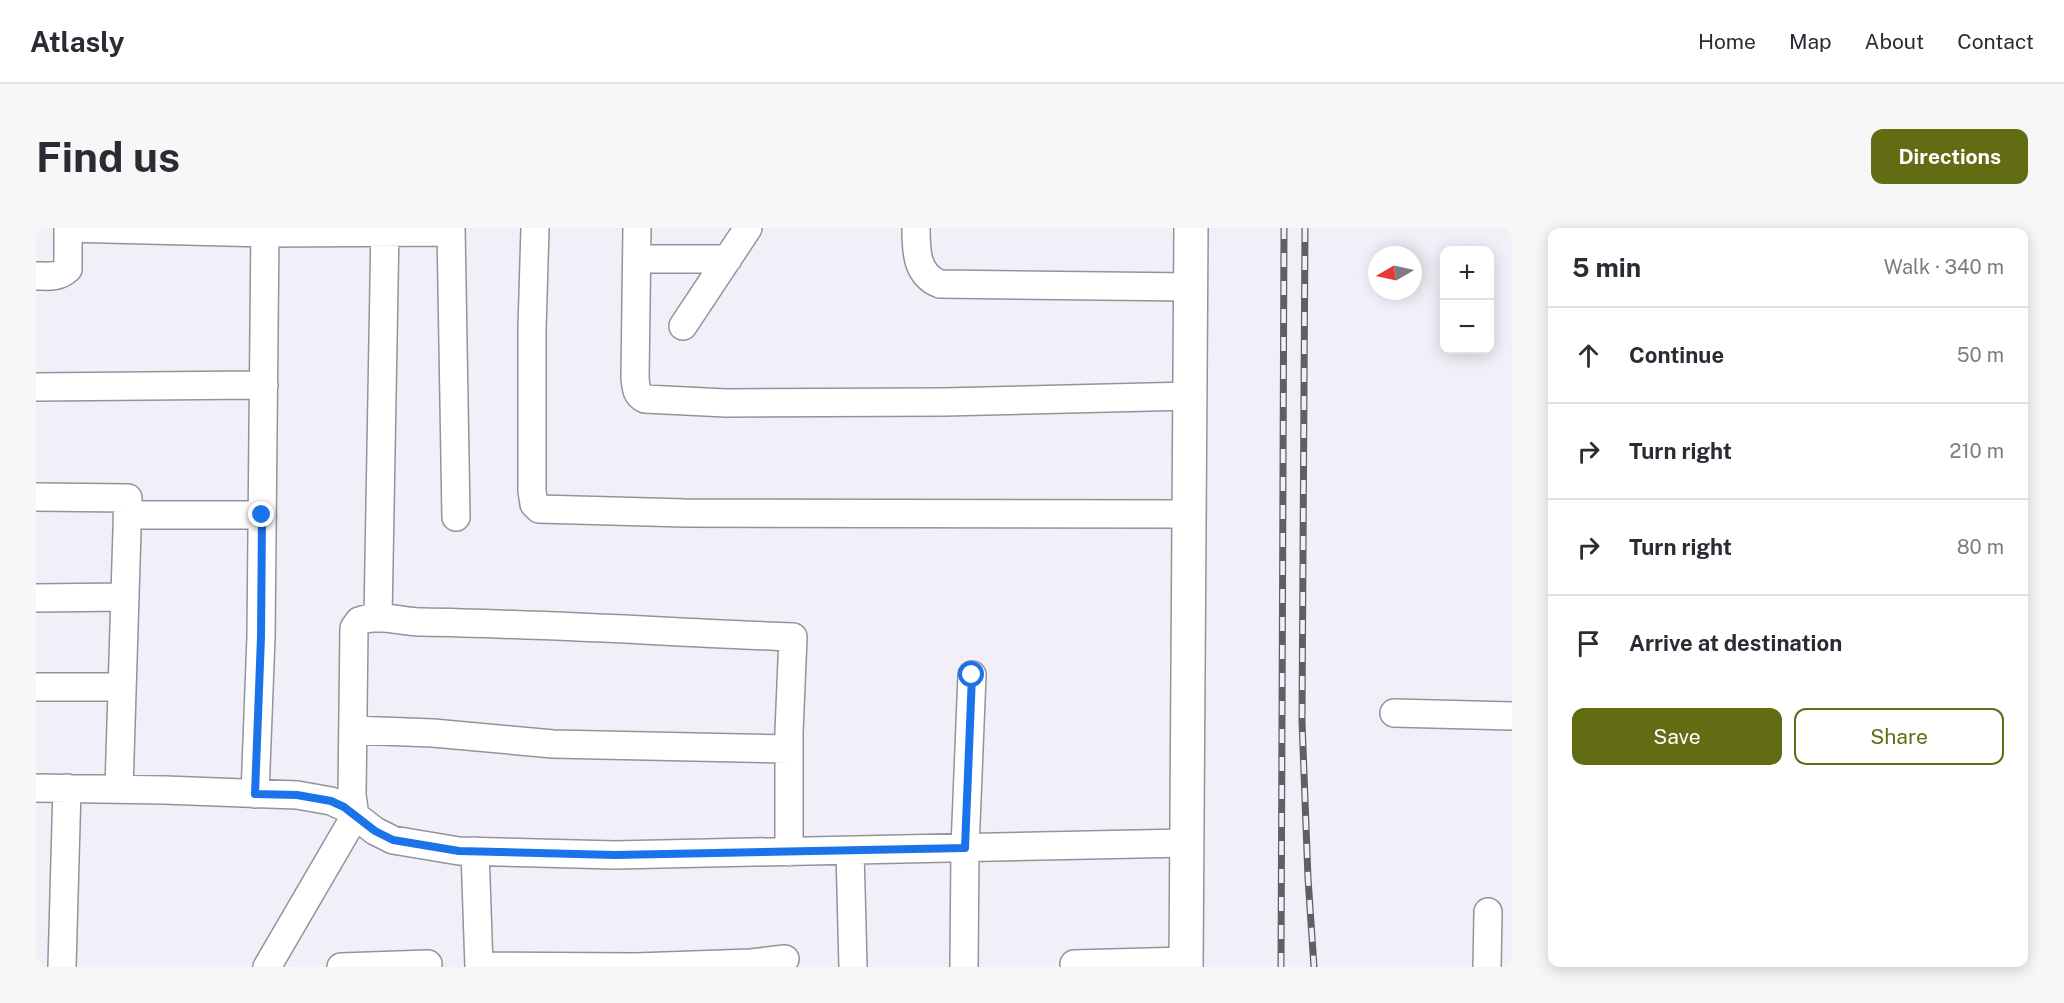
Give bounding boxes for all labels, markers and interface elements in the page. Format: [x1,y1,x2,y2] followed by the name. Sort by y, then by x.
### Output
[30,25,124,58] text: Atlasly
[1698,29,1756,54] text: Home
[1789,29,1832,54] text: Map
[1865,29,1924,54] text: About
[1957,29,2034,54] text: Contact
[1871,129,2028,184] button: Directions
[36,132,180,181] text: Find us
[1368,246,1422,300] north arrow
[1440,246,1494,354] map controls
[1440,246,1494,300] button: +
[1572,252,1641,283] text: 5 min
[1884,255,2004,279] text: Walk · 340 m
[1440,300,1494,354] button: −
[1572,339,1605,372] icon: ahead
[1629,342,1724,368] text: Continue
[1957,343,2004,367] text: 50 m
[1572,435,1605,468] icon: right
[1629,438,1732,464] text: Turn right
[1950,439,2004,463] text: 210 m
[248,501,274,527] route end
[1572,531,1605,564] icon: right
[1629,534,1732,560] text: Turn right
[1957,535,2004,559] text: 80 m
[1572,627,1605,660] icon: arrive
[1629,630,1842,656] text: Arrive at destination
[958,661,984,687] route start
[1572,708,1782,765] button: Save
[1794,708,2004,765] button: Share

